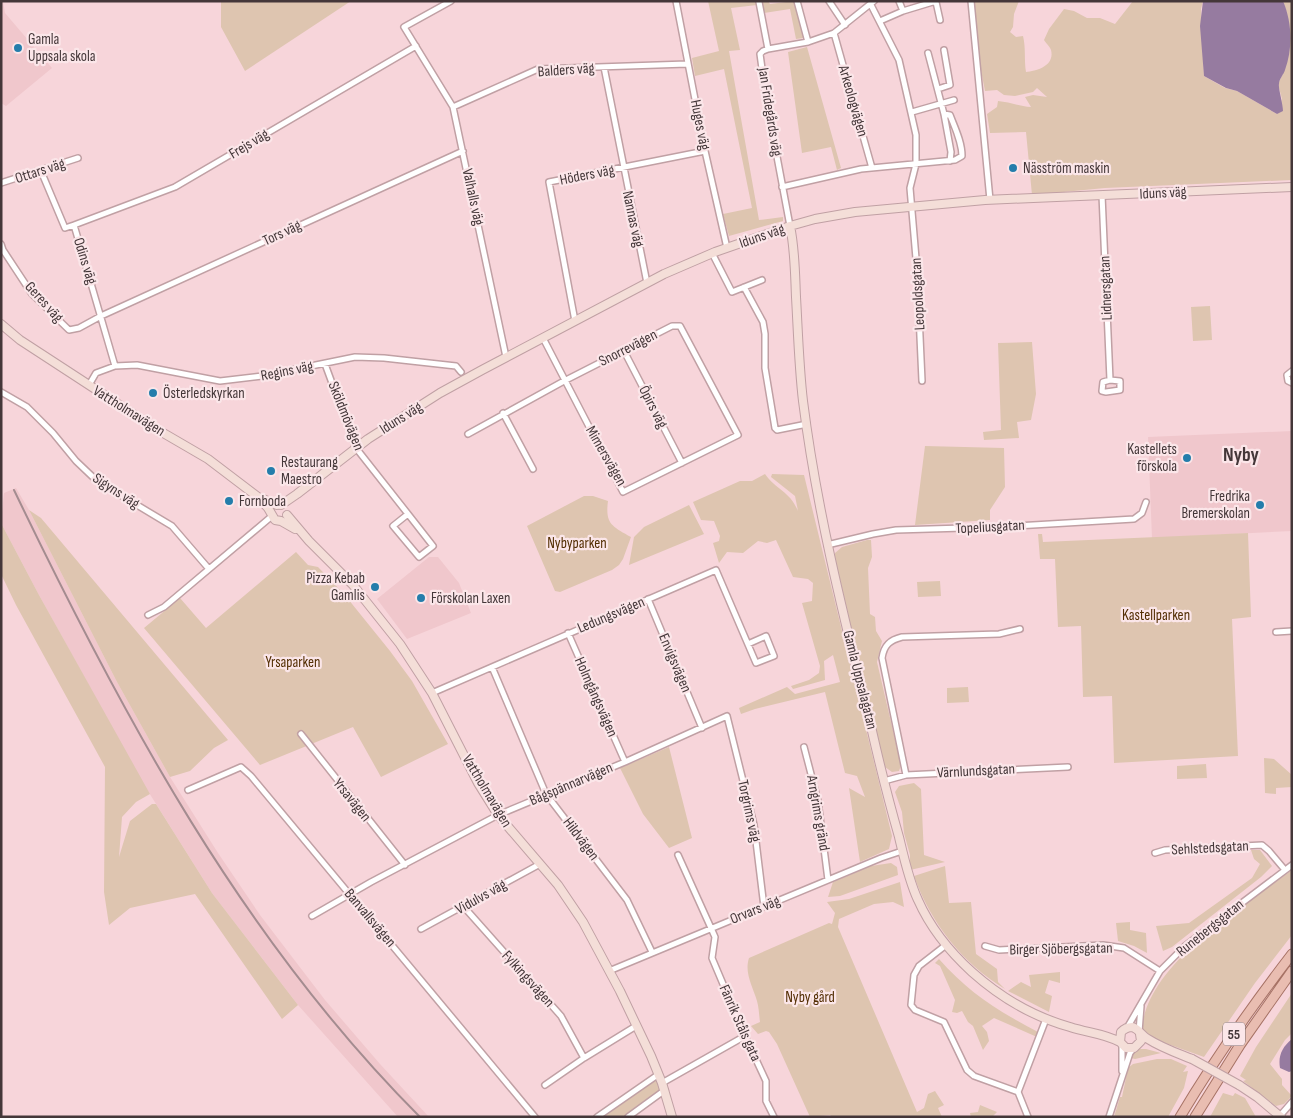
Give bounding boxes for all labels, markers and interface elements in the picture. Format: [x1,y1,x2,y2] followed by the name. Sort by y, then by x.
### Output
[28,30,96,66] place label: Gamla Uppsala skola
[12,42,24,54] marker: Gamla Uppsala skola
[537,59,595,81] street label: Balders väg
[834,62,872,139] street label: Arkeologvägen
[753,65,786,158] street label: Jan Fridegårds väg
[686,98,714,152] street label: Huges väg
[225,125,273,163] street label: Frejs väg
[13,154,67,188] street label: Ottars väg
[1023,159,1110,178] place label: Näsström maskin
[558,160,616,190] street label: Höders väg
[1007,162,1019,174] marker: Näsström maskin
[458,167,488,227] street label: Valhalls väg
[1139,182,1187,204] street label: Iduns väg
[618,189,648,249] street label: Nannas väg
[260,216,304,250] street label: Tors väg
[737,219,787,253] street label: Iduns väg
[69,235,101,287] street label: Odins väg
[1095,255,1117,321] street label: Lidnersgatan
[907,257,929,331] street label: Leopoldsgatan
[21,278,67,326] street label: Geres väg
[596,325,660,371] street label: Snorrevägen
[259,357,315,385] street label: Regins väg
[324,379,368,453] street label: Sköldmövägen
[89,381,169,441] street label: Vattholmavägen
[634,382,672,432] street label: Öpirs väg
[163,384,245,403] place label: Österledskyrkan
[147,387,159,399] marker: Österledskyrkan
[376,397,426,439] street label: Iduns väg
[581,422,631,490] street label: Mimersvägen
[1127,440,1177,476] place label: Kastellets förskola
[1223,443,1260,467] district label: Nyby
[1181,452,1193,464] marker: Kastellets förskola
[281,453,338,489] place label: Restaurang Maestro
[265,465,277,477] marker: Restaurang Maestro
[89,469,143,513] street label: Sigyns väg
[1181,487,1250,523] place label: Fredrika Bremerskolan
[239,492,286,511] place label: Fornboda
[223,495,235,507] marker: Fornboda
[1254,499,1266,511] marker: Fredrika Bremerskolan
[955,516,1025,538] street label: Topeliusgatan
[547,534,607,553] park label: Nybyparken
[306,569,365,605] place label: Pizza Kebab Gamlis
[369,581,381,593] marker: Pizza Kebab Gamlis
[431,589,510,608] place label: Förskolan Laxen
[415,592,427,604] marker: Förskolan Laxen
[574,592,648,638] street label: Ledungsvägen
[1122,606,1190,625] park label: Kastellparken
[838,628,882,732] street label: Gamla Uppsalagatan
[654,631,696,695] street label: Envigsvägen
[265,653,321,672] park label: Yrsaparken
[570,654,622,740] street label: Holmgångsvägen
[458,751,516,831] street label: Vattholmavägen
[527,758,615,810] street label: Bågspännarvägen
[937,759,1015,783] street label: Värnlundsgatan
[802,773,834,852] street label: Arngrims gränd
[329,774,375,826] street label: Yrsavägen
[733,778,765,844] street label: Torgrims väg
[559,814,603,864] street label: Hildvägen
[1171,836,1249,860] street label: Sehlstedsgatan
[452,875,510,919] street label: Vidulvs väg
[340,885,400,951] street label: Banvallsvägen
[727,891,783,929] street label: Orvars väg
[1172,895,1248,961] street label: Runebergsgatan
[1009,939,1113,959] street label: Birger Sjöbergsgatan
[497,947,559,1011] street label: Fylkingsvägen
[715,982,765,1064] street label: Fänrik Ståls gata
[785,988,835,1007] park label: Nyby gård
[1223,1022,1245,1046] road number: 55

